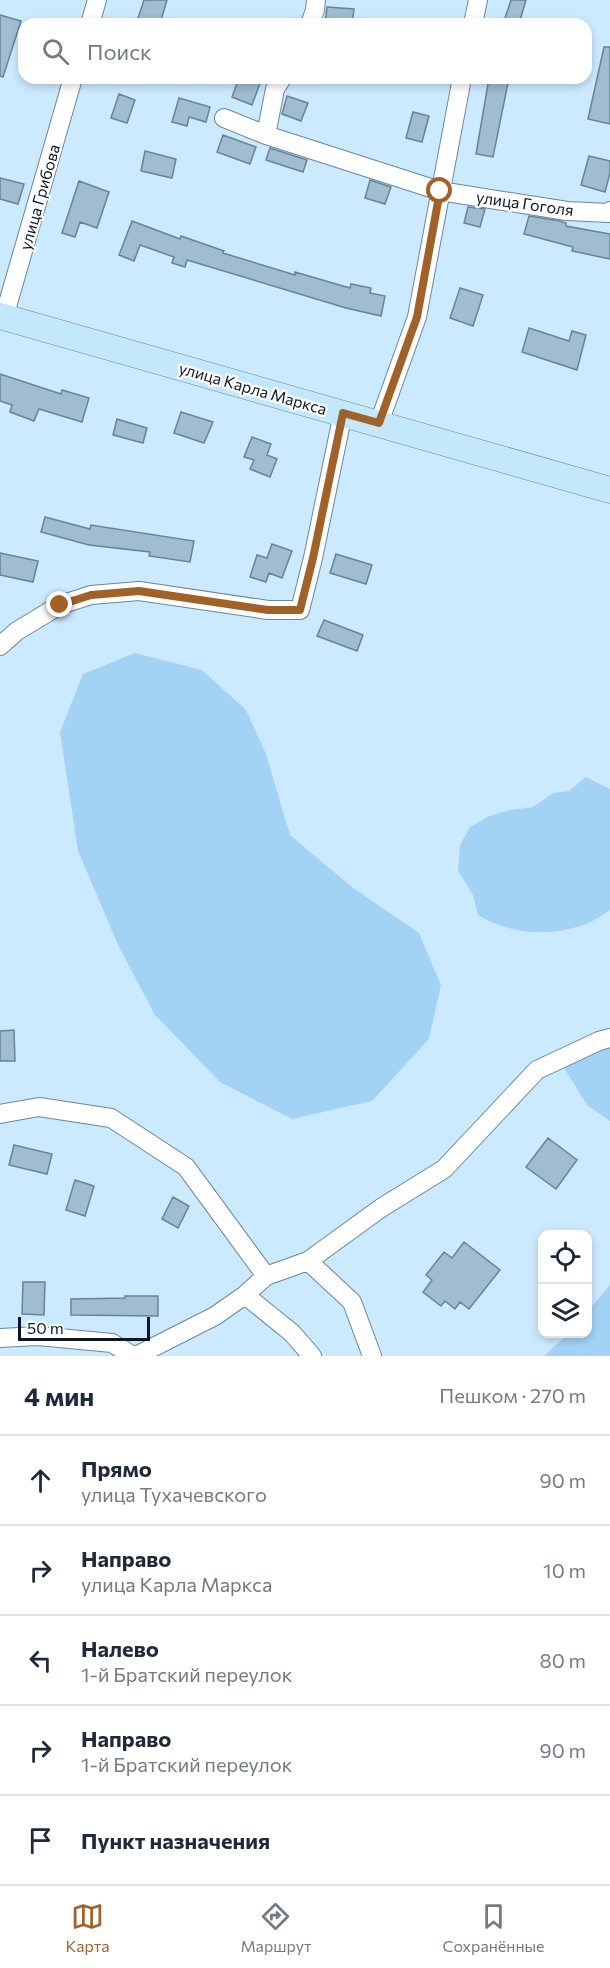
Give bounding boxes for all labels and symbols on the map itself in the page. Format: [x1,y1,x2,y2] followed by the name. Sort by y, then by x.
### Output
[15,142,63,252] street label: улица Грибова
[426,177,452,203] route start
[475,187,575,219] street label: улица Гоголя
[177,358,329,418] street label: улица Карла Маркса
[46,591,72,617] route end
[18,1314,150,1342] scale bar

